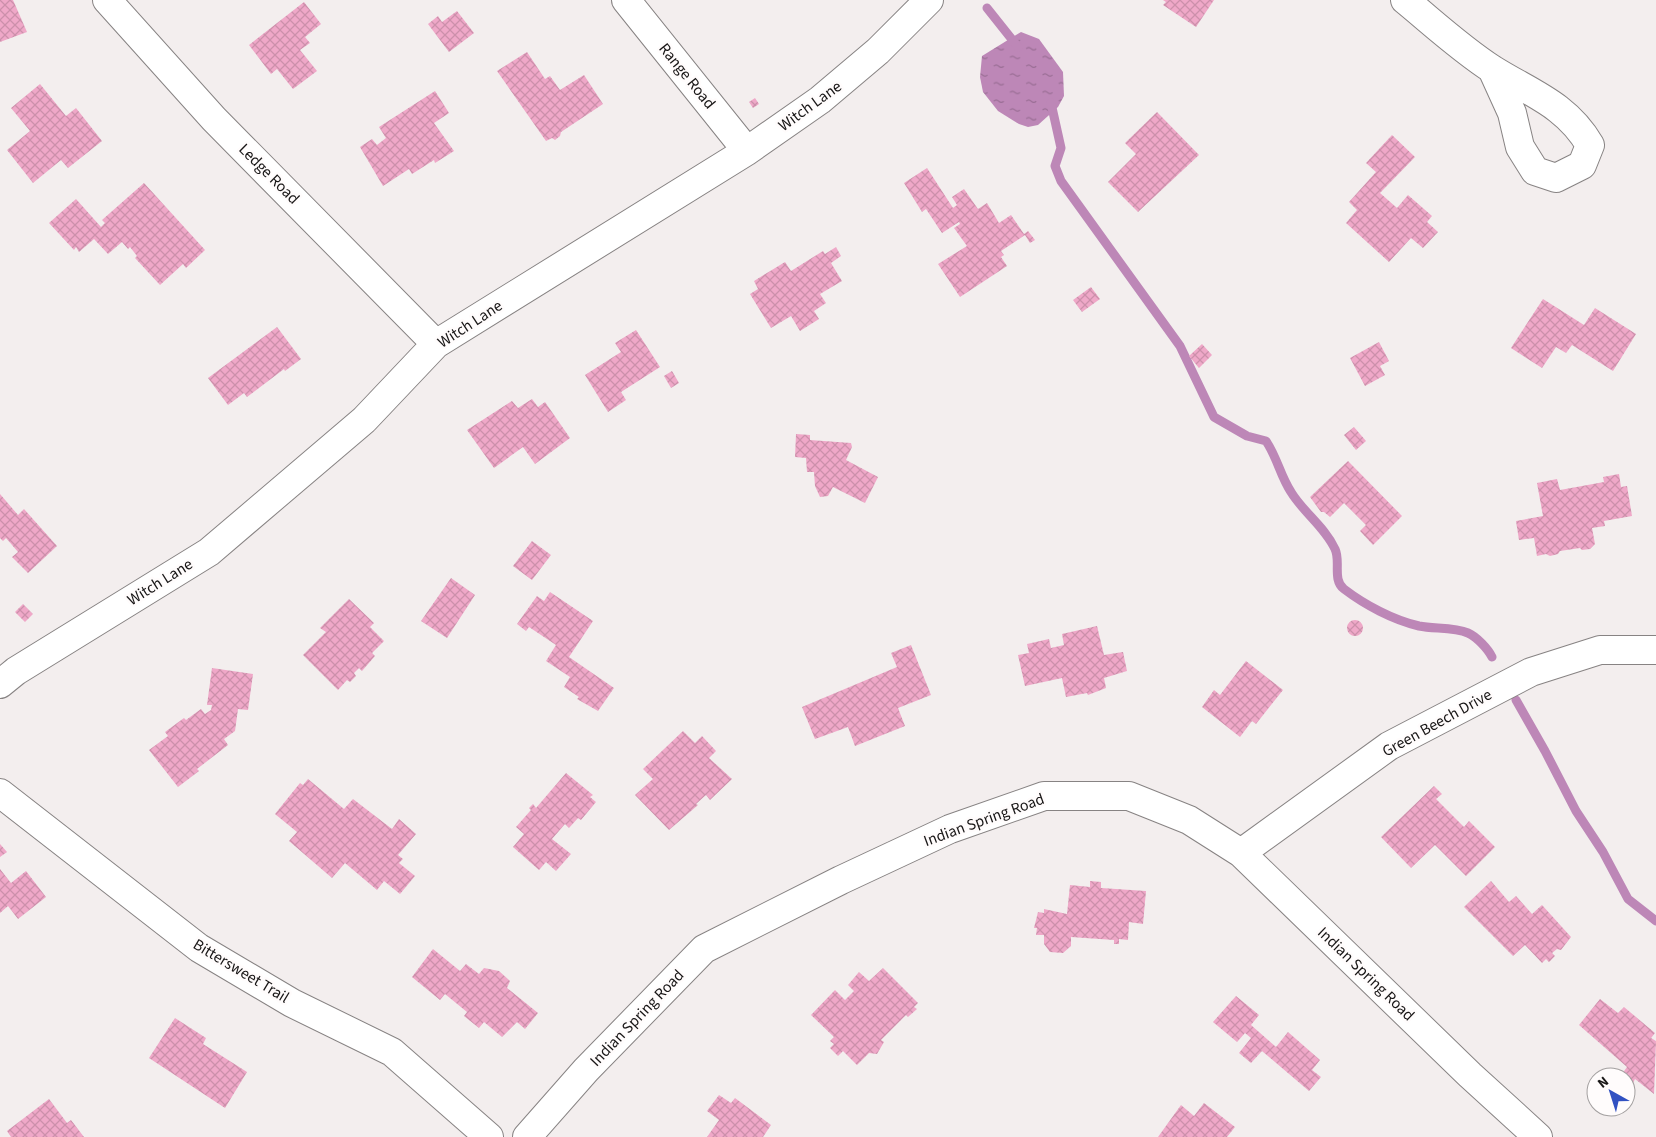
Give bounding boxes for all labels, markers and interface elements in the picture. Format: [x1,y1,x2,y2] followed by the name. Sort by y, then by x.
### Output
[654,38,720,114] street label: Range Road
[774,75,846,136] street label: Witch Lane
[234,139,304,209] street label: Ledge Road
[433,295,507,353] street label: Witch Lane
[123,553,197,611] street label: Witch Lane
[1378,684,1496,762] street label: Green Beech Drive
[921,788,1047,852] street label: Indian Spring Road
[1313,922,1419,1026] street label: Indian Spring Road
[189,934,293,1008] street label: Bittersweet Trail
[585,965,689,1071] street label: Indian Spring Road
[1586,1067,1636,1117] north arrow
[1594,1072,1613,1093] text: N

